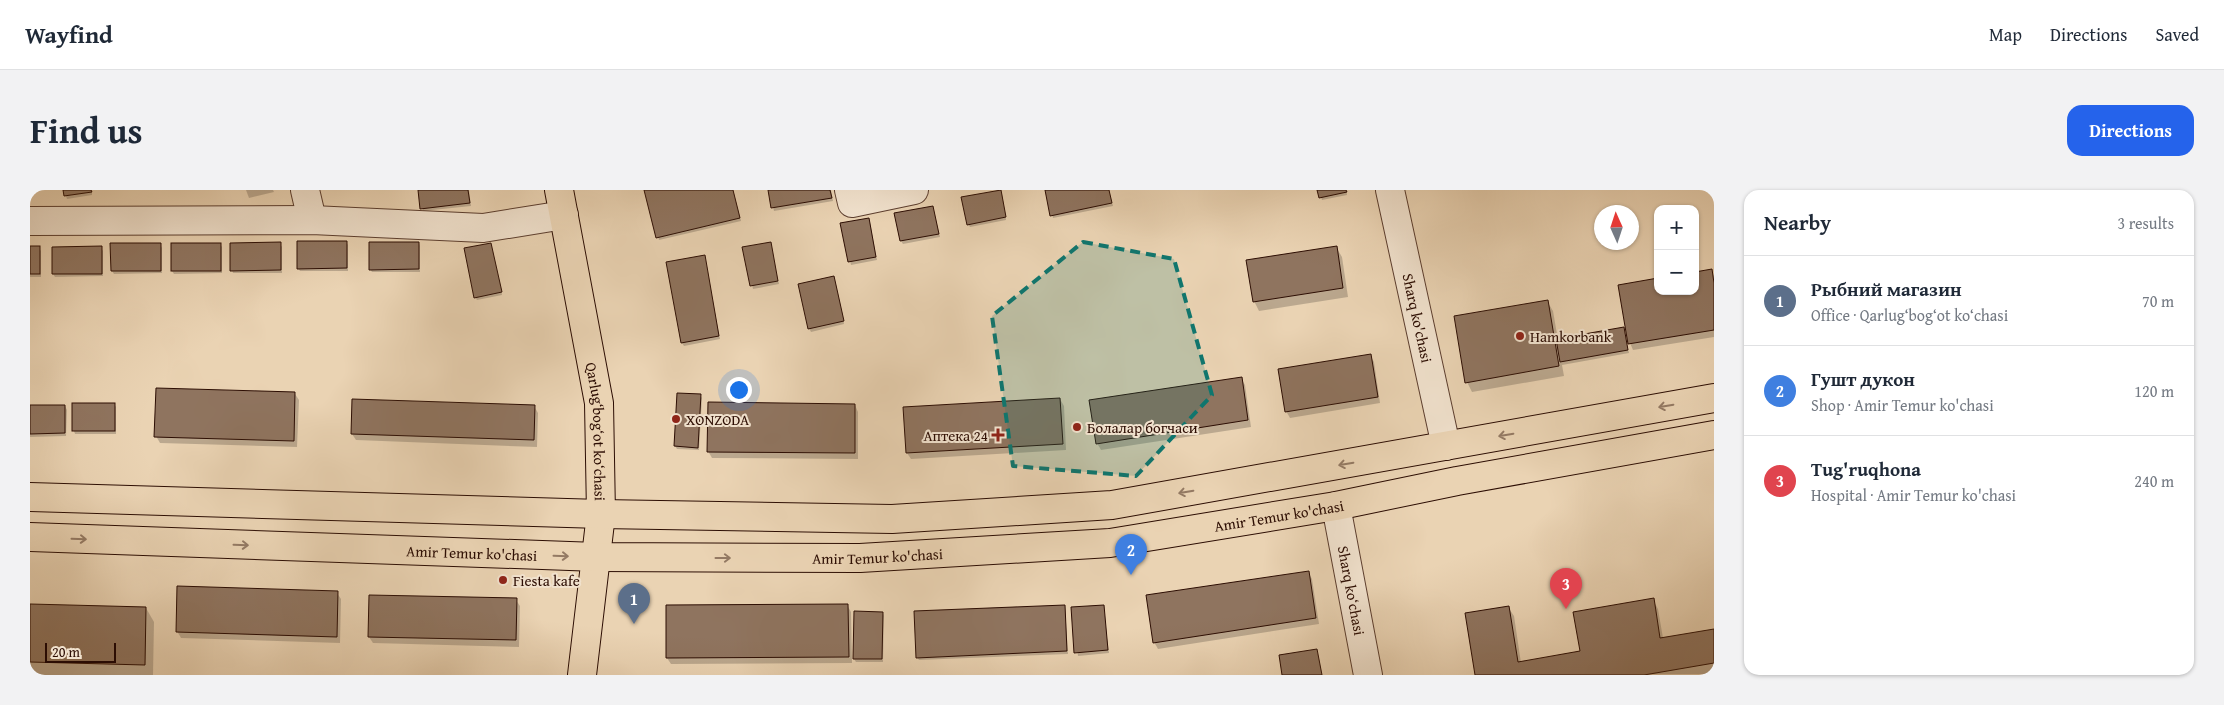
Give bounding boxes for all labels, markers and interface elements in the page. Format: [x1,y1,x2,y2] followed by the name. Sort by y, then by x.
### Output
[25,17,113,52] text: Wayfind
[1989,21,2022,48] text: Map
[2050,21,2127,48] text: Directions
[2155,21,2199,48] text: Saved
[30,105,143,156] text: Find us
[2067,105,2194,156] button: Directions
[1594,205,1639,250] north arrow
[1654,205,1699,295] map controls
[1654,205,1699,250] button: +
[1764,207,1831,238] text: Nearby
[2117,211,2174,235] text: 3 results
[1654,250,1699,295] button: −
[1398,271,1438,365] street label: Sharq ko'chasi
[1811,275,1962,303] text: Рыбний магазин
[1776,289,1784,313] text: 1
[2142,289,2174,313] text: 70 m
[1811,303,2008,327] text: Office · Qarlug‘bog‘ot ko‘chasi
[1530,326,1612,347] place label: Hamkorbank
[1514,330,1526,342] marker: Hamkorbank
[581,360,611,501] street label: Qarlug‘bog‘ot ko‘chasi
[1811,365,1915,393] text: Гушт дукон
[726,377,752,403] your location
[1776,379,1784,403] text: 2
[2134,379,2174,403] text: 120 m
[1811,393,1994,417] text: Shop · Amir Temur ko'chasi
[1658,402,1674,412] one-way arrow
[686,409,749,430] place label: XONZODA
[670,413,682,425] marker: XONZODA
[1087,417,1198,438] place label: Болалар богчаси
[1071,421,1083,433] marker: Болалар богчаси
[923,425,988,446] place label: Аптека 24
[992,429,1004,441] marker: Аптека 24
[1498,431,1514,440] one-way arrow
[1811,455,1921,483] text: Tug'ruqhona
[1339,459,1355,469] one-way arrow
[1776,469,1784,493] text: 3
[2134,469,2174,493] text: 240 m
[1811,483,2016,507] text: Hospital · Amir Temur ko'chasi
[1179,487,1195,497] one-way arrow
[1213,494,1346,536] street label: Amir Temur ko'chasi
[70,534,86,543] one-way arrow
[1115,534,1147,575] pin: 2
[232,540,249,550] one-way arrow
[406,540,537,565] street label: Amir Temur ko'chasi
[812,543,944,569] street label: Amir Temur ko'chasi
[1333,544,1371,637] street label: Sharq ko‘chasi
[552,551,569,561] one-way arrow
[715,553,731,562] one-way arrow
[1550,568,1582,609] pin: 3
[513,570,580,591] place label: Fiesta kafe
[497,574,509,586] marker: Fiesta kafe
[618,583,650,624] pin: 1
[45,640,116,663] scale bar
[52,642,80,662] text: 20 m

